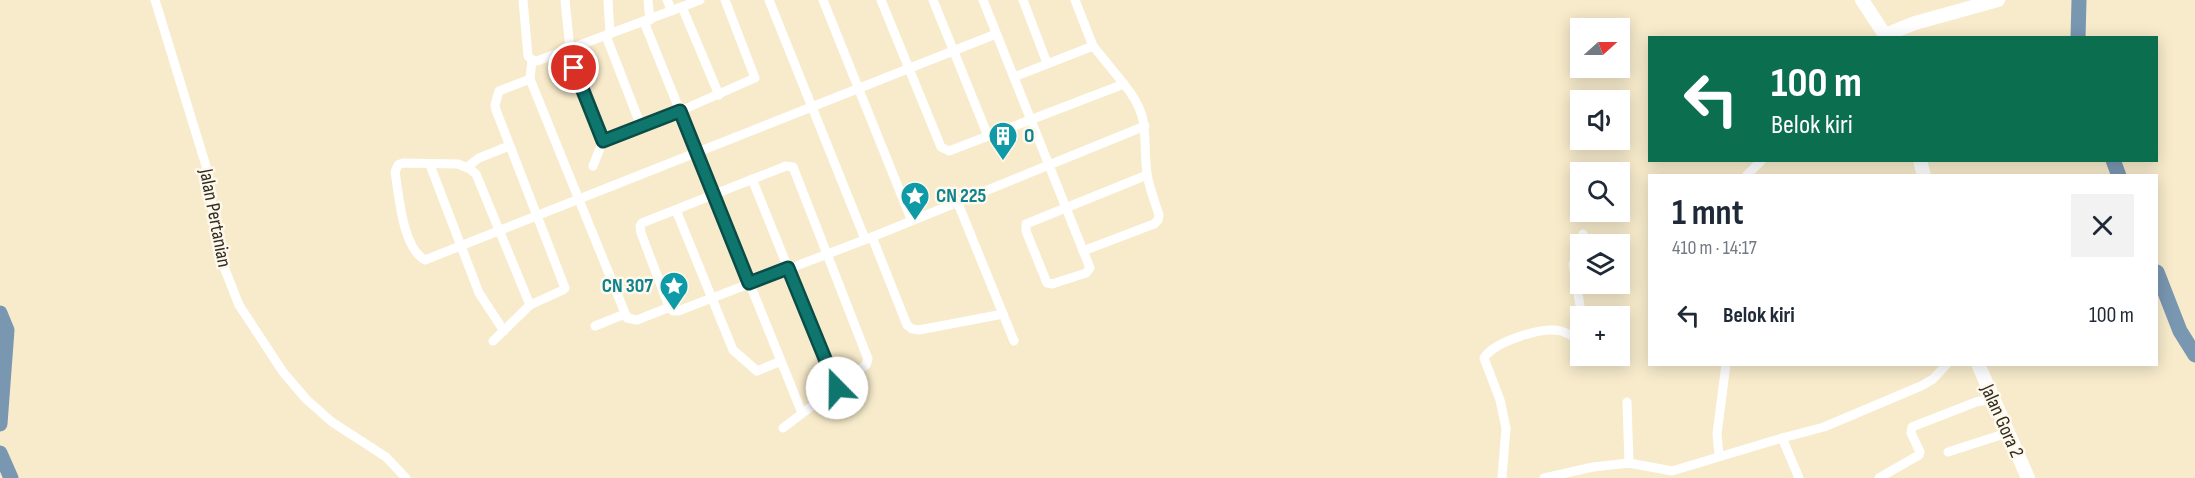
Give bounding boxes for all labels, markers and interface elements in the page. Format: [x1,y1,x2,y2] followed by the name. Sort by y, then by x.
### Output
[1570,18,1630,78] north arrow
[1570,18,1630,366] map controls
[548,42,599,93] pin
[557,51,590,84] icon: arrive
[1771,58,1862,109] text: 100 m
[1672,60,1750,138] icon: left
[1570,90,1630,150] button: sound
[1771,109,1853,141] text: Belok kiri
[987,120,1019,162] building icon: O
[1024,124,1034,148] place label: O
[1570,162,1630,222] button: search
[194,166,236,269] street label: Jalan Pertanian
[899,180,931,222] place icon: CN 225
[936,184,987,208] place label: CN 225
[1672,192,1744,235] text: 1 mnt
[2071,194,2134,257] button: close
[1570,234,1630,294] button: layers
[1672,236,1757,260] text: 410 m · 14:17
[658,270,690,312] place icon: CN 307
[602,274,653,298] place label: CN 307
[1672,299,1705,332] icon: left
[1723,302,1795,329] text: Belok kiri
[2089,302,2134,329] text: 100 m
[1570,306,1630,366] button: +
[805,356,869,420] position arrow
[1975,380,2029,461] street label: Jalan Gora 2

